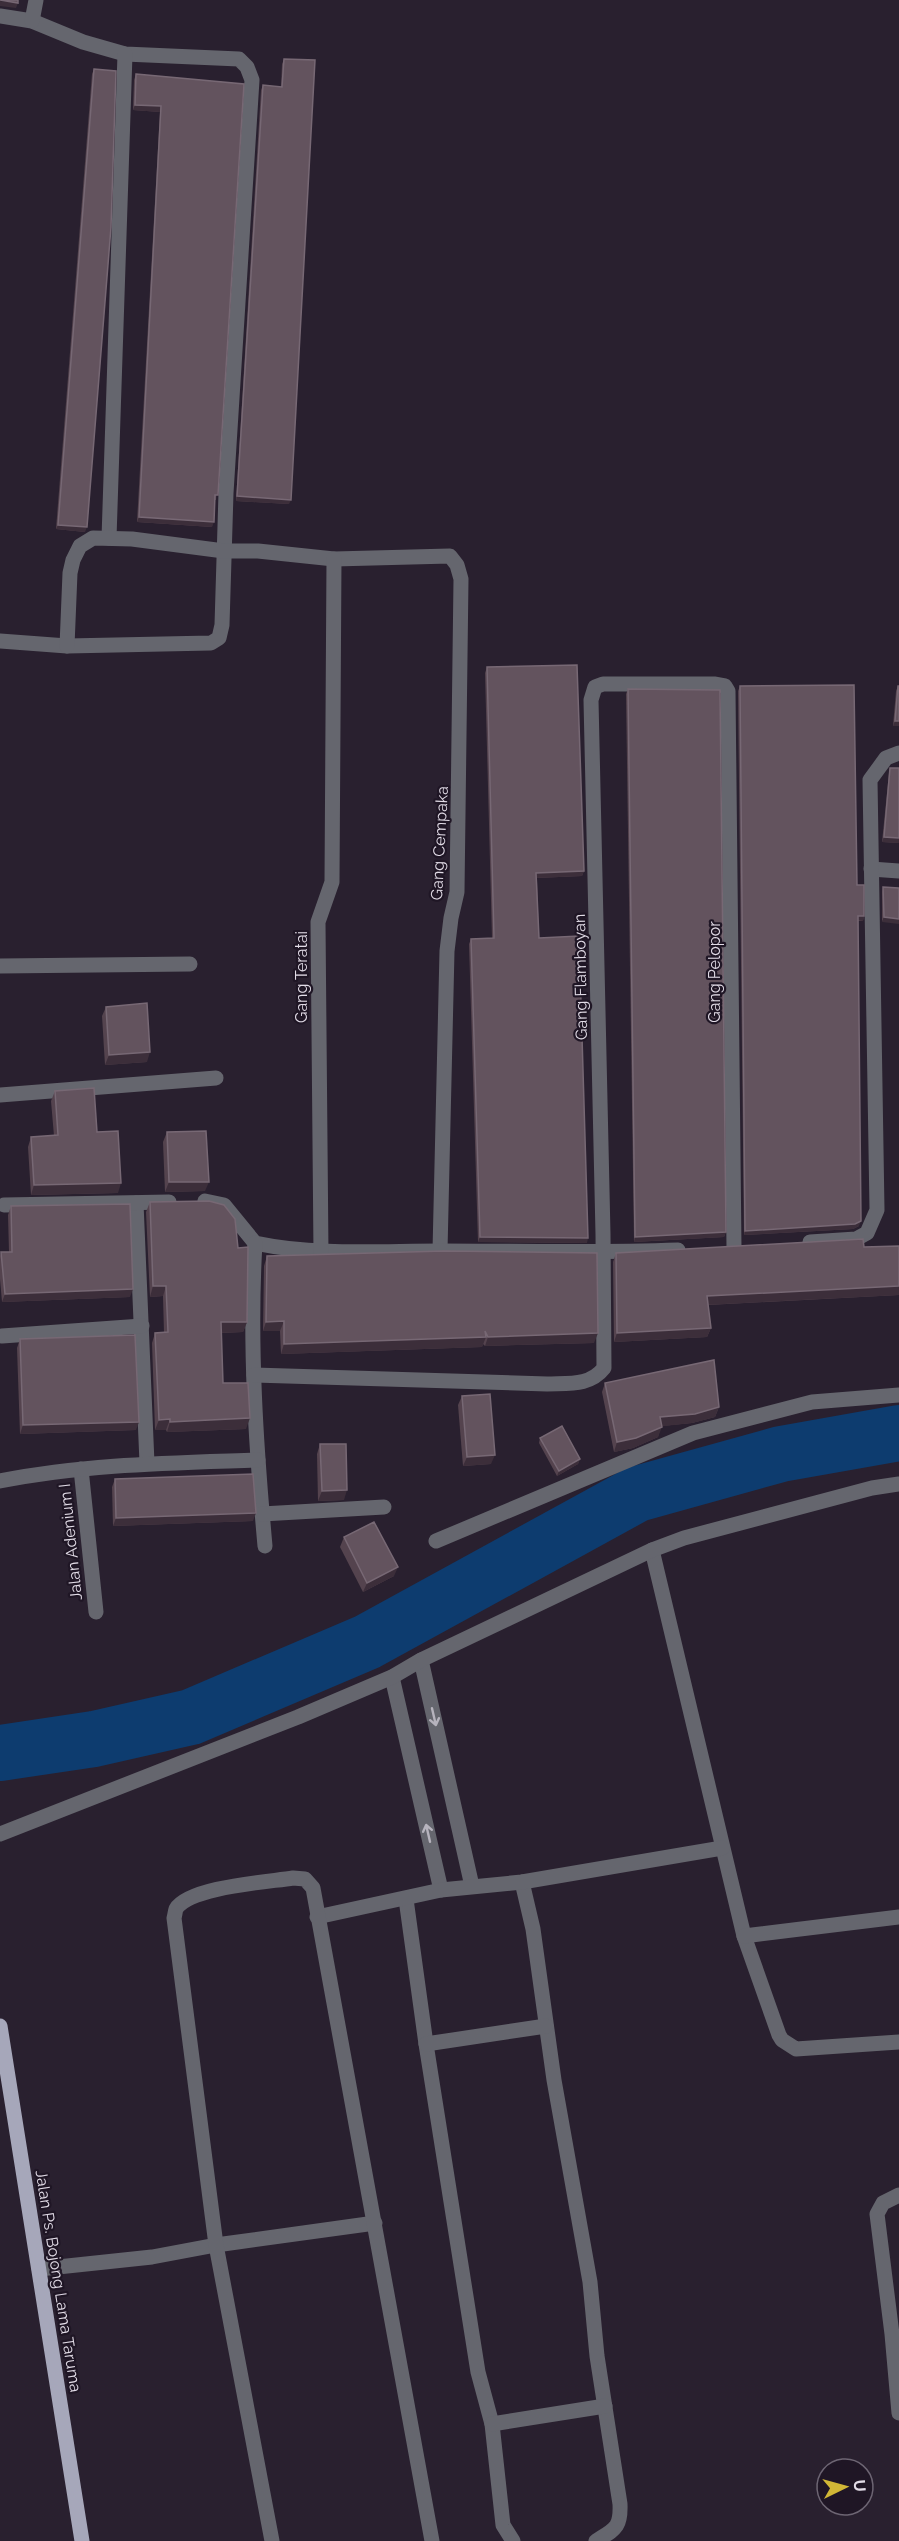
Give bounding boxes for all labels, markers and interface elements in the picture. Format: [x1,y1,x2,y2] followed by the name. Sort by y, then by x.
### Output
[427,785,452,901] street label: Gang Cempaka
[570,914,591,1040] street label: Gang Flamboyan
[705,921,724,1023] street label: Gang Pelopor
[292,931,311,1023] street label: Gang Teratai
[55,1483,86,1601] street label: Jalan Adenium I
[429,1707,440,1726] one-way arrow
[422,1824,433,1843] one-way arrow
[32,2169,85,2393] street label: Jalan Ps. Bojong Lama Taruma
[815,2457,875,2517] north arrow
[849,2479,869,2493] text: U

